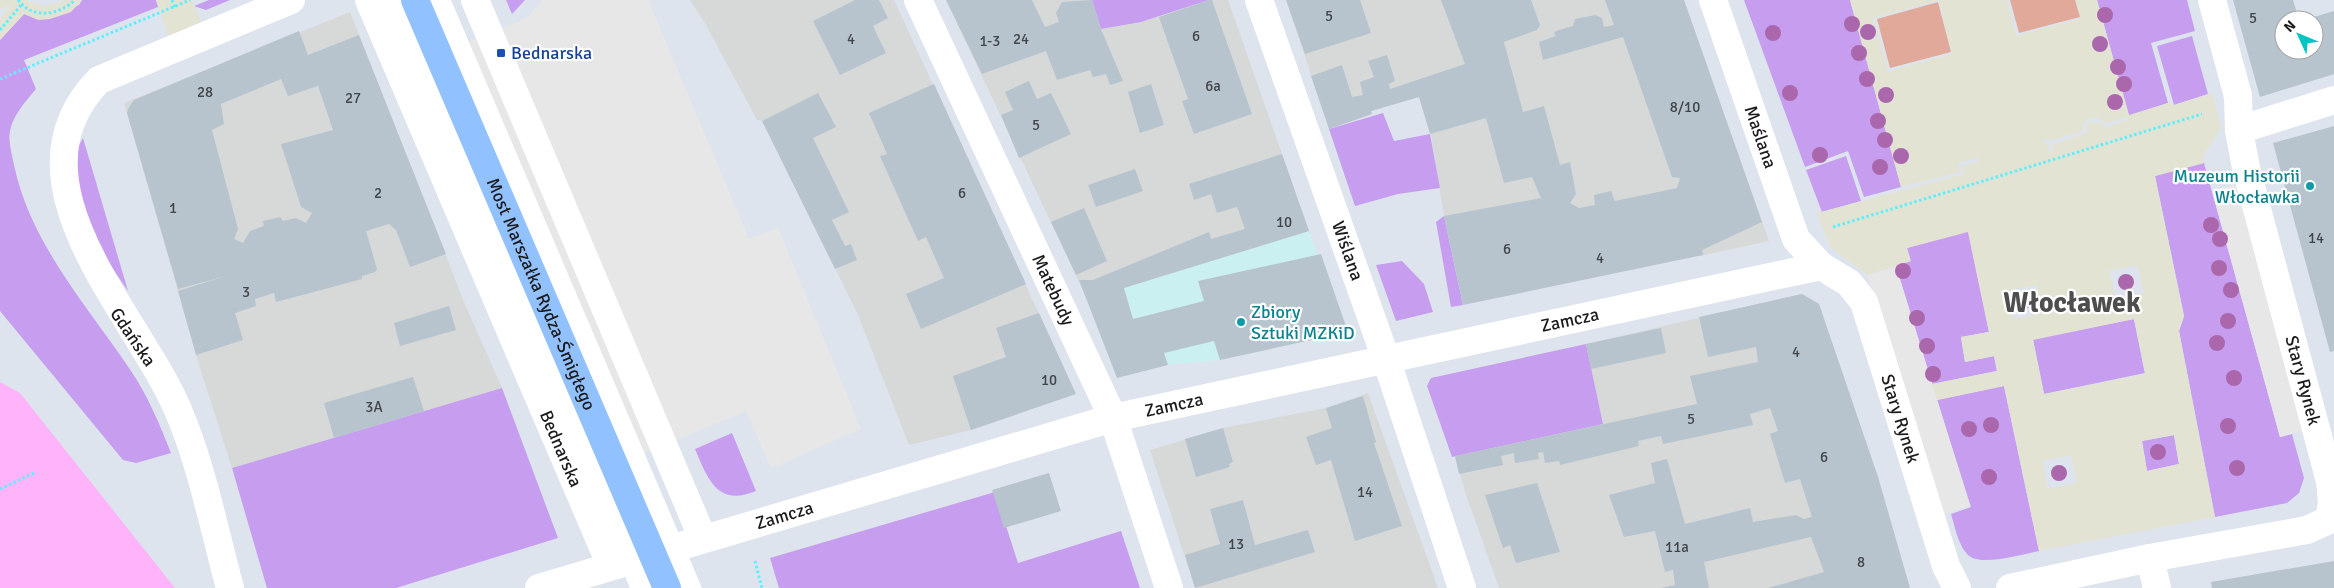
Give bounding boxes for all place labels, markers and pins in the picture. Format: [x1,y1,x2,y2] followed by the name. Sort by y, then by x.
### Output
[511,42,592,64] place label: Bednarska
[495,47,507,59] marker: Bednarska
[2174,165,2300,208] place label: Muzeum Historii Włocławka
[2304,180,2316,192] marker: Muzeum Historii Włocławka
[1251,301,1355,344] place label: Zbiory Sztuki MZKiD
[1235,316,1247,328] marker: Zbiory Sztuki MZKiD

